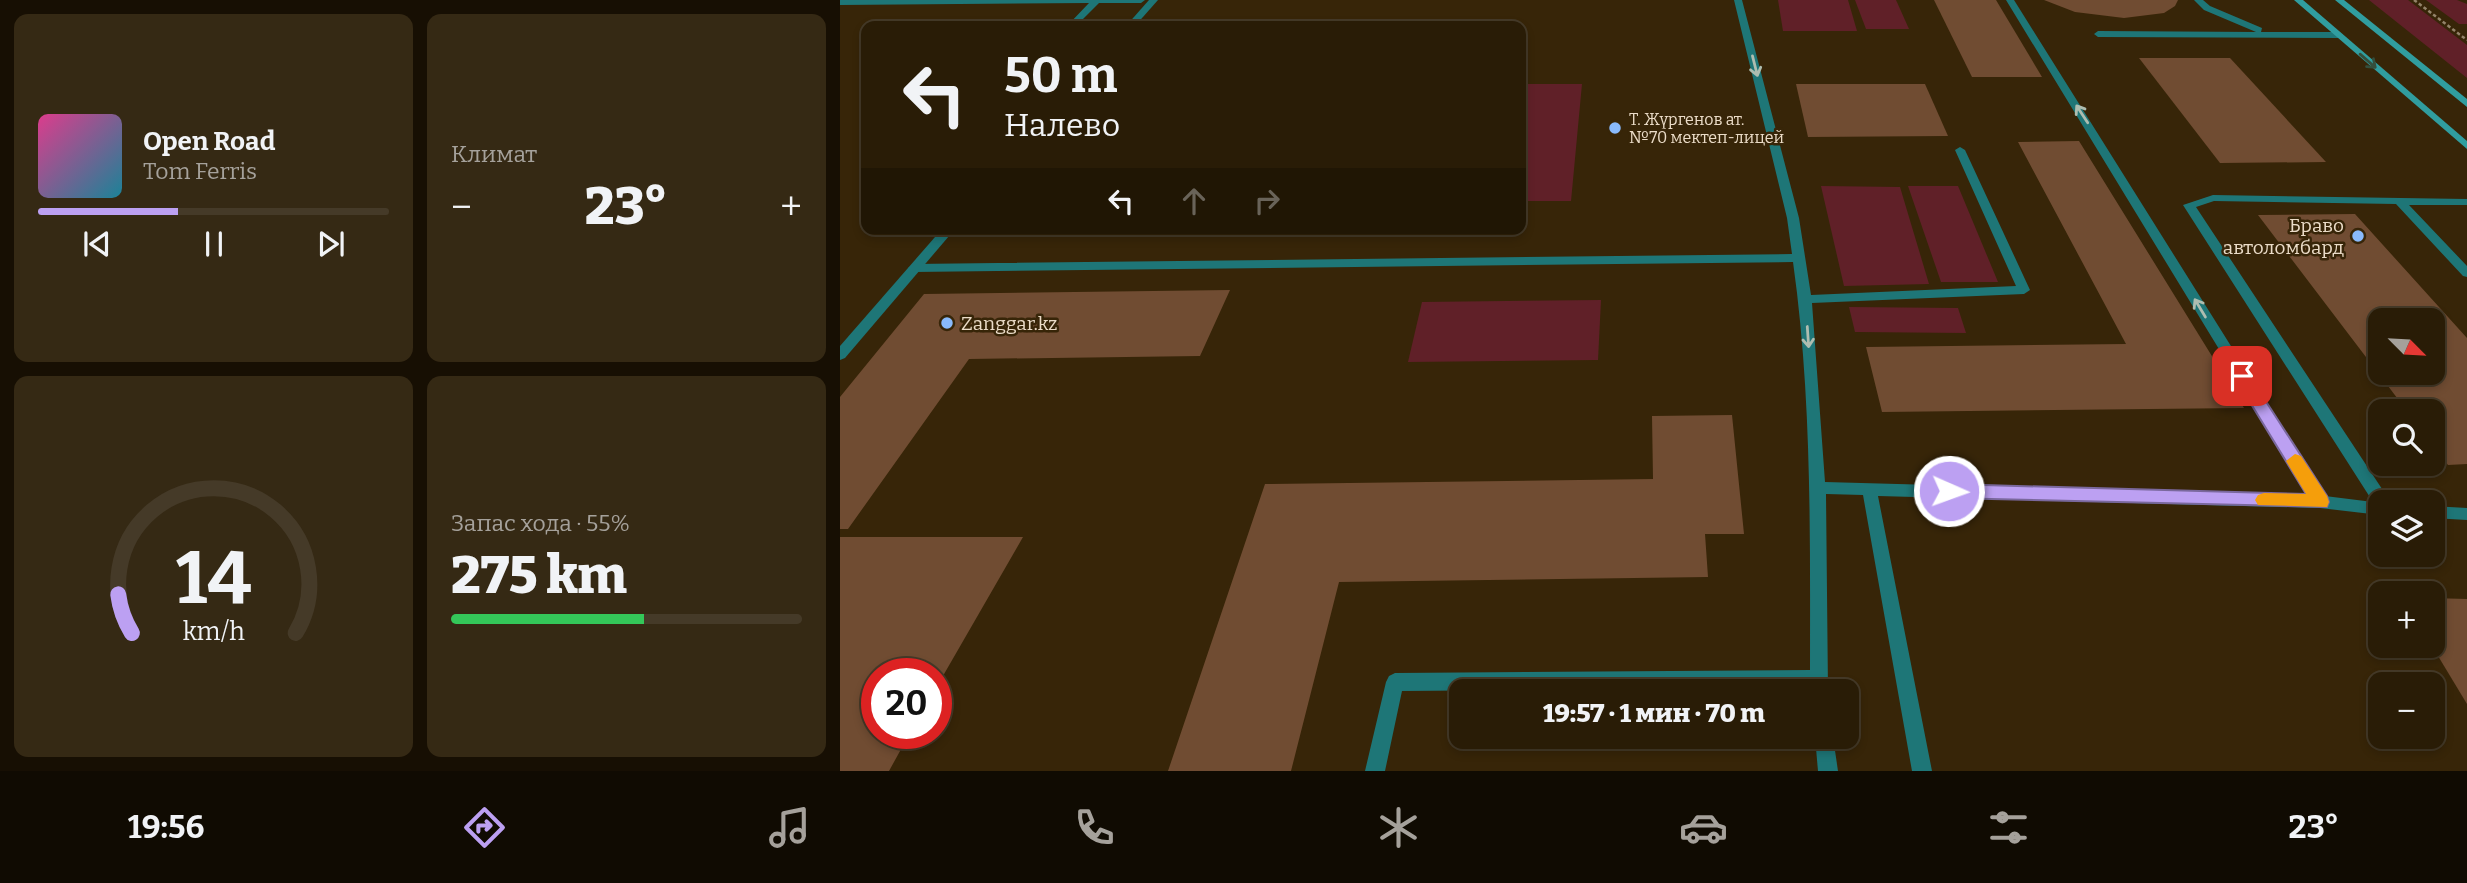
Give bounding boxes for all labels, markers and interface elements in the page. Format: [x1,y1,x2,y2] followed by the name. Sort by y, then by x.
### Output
[1004,46,1117,105] text: 50 m
[889,49,980,140] icon: left
[2359,53,2377,69] one-way arrow
[1749,54,1762,77] one-way arrow
[2074,105,2089,124] one-way arrow
[1004,106,1120,144] text: Налево
[1629,110,1784,147] place label: Т. Жүргенов ат. №70 мектеп-лицей
[1607,120,1623,136] marker: Т. Жүргенов ат. №70 мектеп-лицей
[143,126,275,157] text: Open Road
[451,140,537,168] text: Климат
[143,157,257,185] text: Tom Ferris
[585,175,667,238] text: 23°
[1102,182,1140,220] icon: left
[1175,182,1213,220] icon: ahead
[1248,182,1286,220] icon: right
[451,184,472,230] text: −
[780,184,802,230] text: +
[2223,214,2345,259] place label: Браво автоломбард
[78,225,116,263] icon: previous
[195,225,233,263] icon: pause
[312,225,350,263] icon: next
[2350,228,2366,244] marker: Браво автоломбард
[2193,299,2207,319] one-way arrow
[2368,308,2445,385] north arrow
[2368,308,2445,749] map controls
[961,312,1057,335] place label: Zanggar.kz
[939,315,955,331] marker: Zanggar.kz
[1802,325,1815,348] one-way arrow
[2212,346,2272,406] pin
[2223,357,2261,395] icon: arrive
[2368,399,2445,476] button: search
[1912,454,1986,528] position arrow
[2368,490,2445,567] button: layers
[451,509,630,537] text: Запас хода · 55%
[176,535,251,622] text: 14
[451,544,627,607] text: 275 km
[2368,581,2445,658] button: +
[183,616,245,646] text: km/h
[861,658,952,749] speed limit sign: 20
[2368,672,2445,749] button: −
[1543,698,1765,729] text: 19:57 · 1 мин · 70 m
[460,803,509,852] icon: directions
[765,803,814,852] icon: music
[1070,803,1119,852] icon: phone
[1374,803,1423,852] icon: climate
[1679,803,1728,852] icon: car
[1984,803,2033,852] icon: filters
[128,808,204,846] text: 19:56
[2289,808,2339,846] text: 23°

